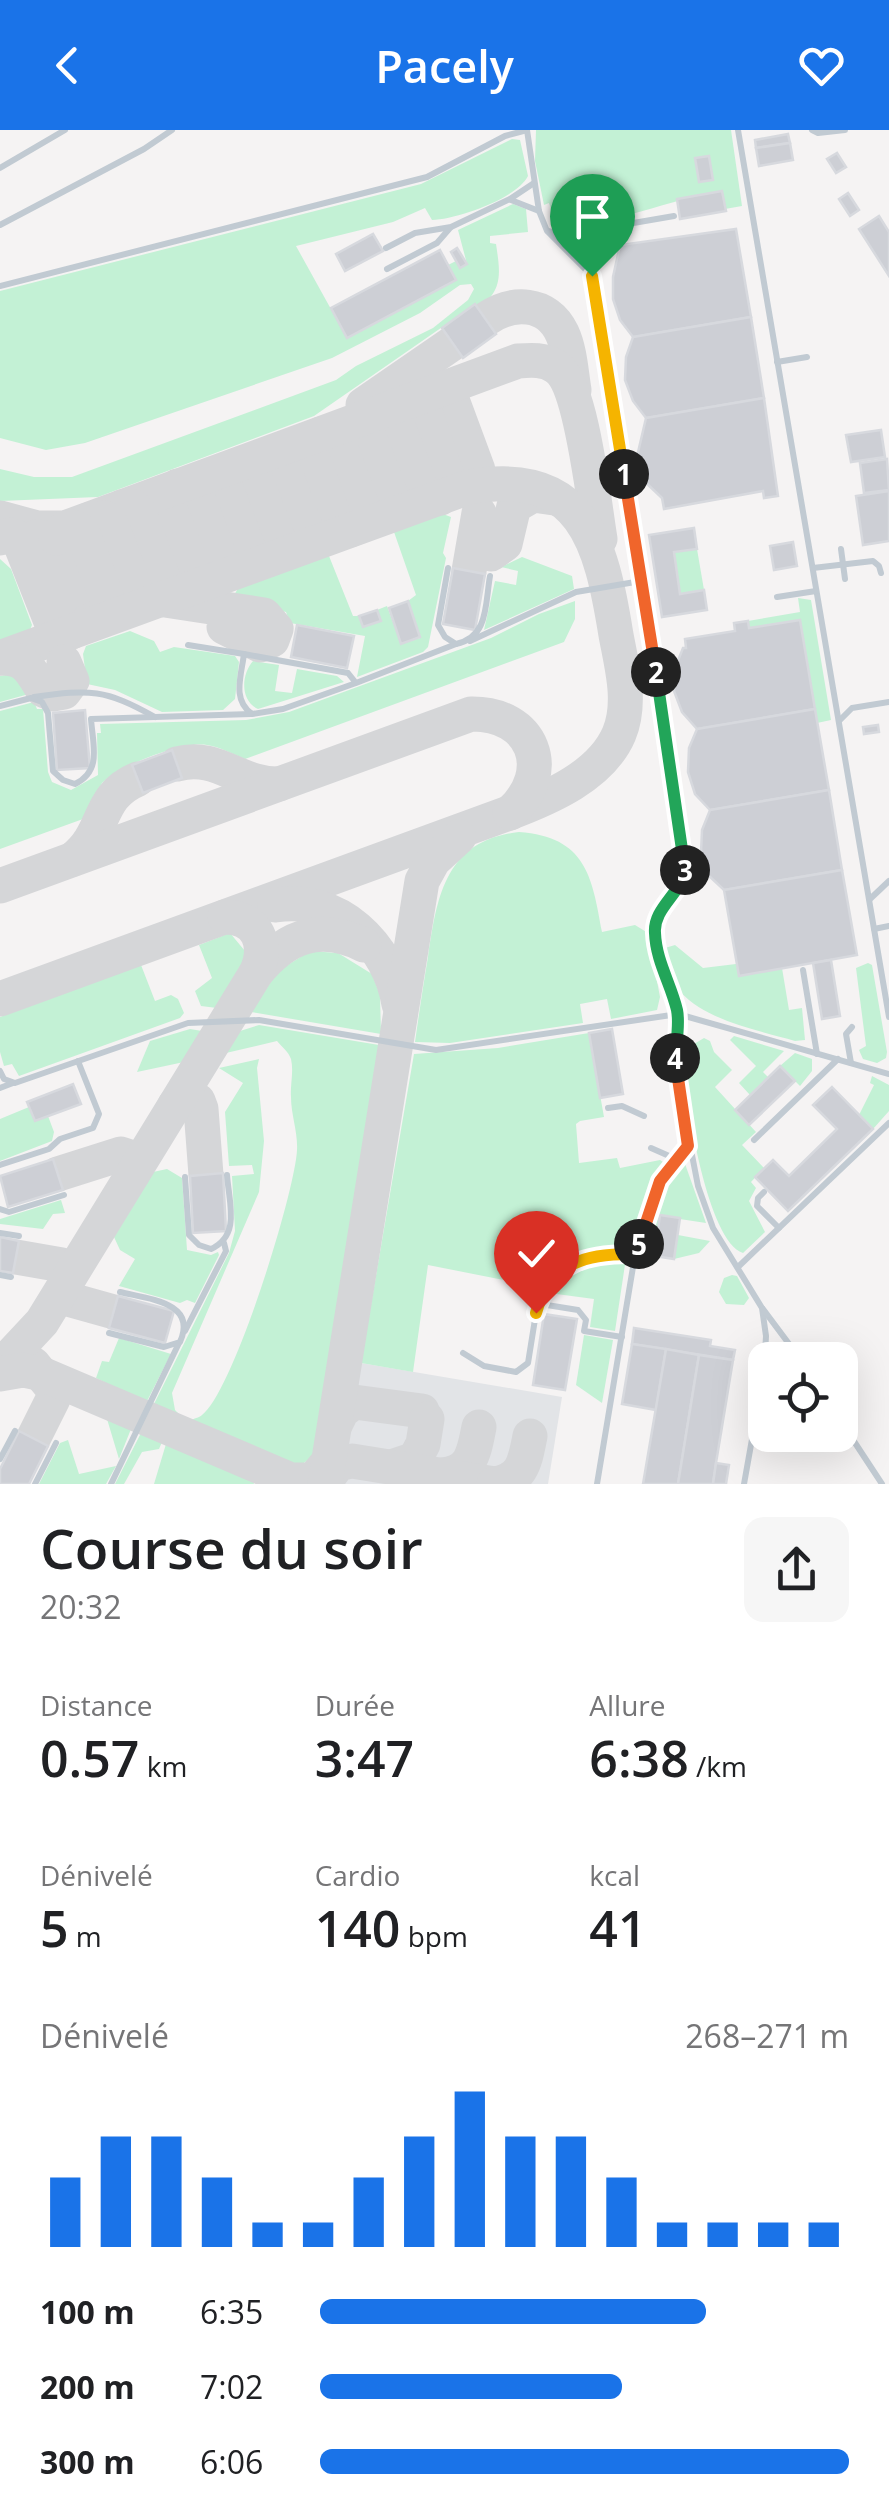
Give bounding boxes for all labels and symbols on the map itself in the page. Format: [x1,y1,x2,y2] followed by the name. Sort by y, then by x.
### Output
[550,174,635,277] pin
[599,449,649,499] pin: 1
[631,647,681,697] pin: 2
[660,845,710,895] pin: 3
[650,1033,700,1083] pin: 4
[494,1211,579,1314] pin
[614,1219,664,1269] pin: 5

